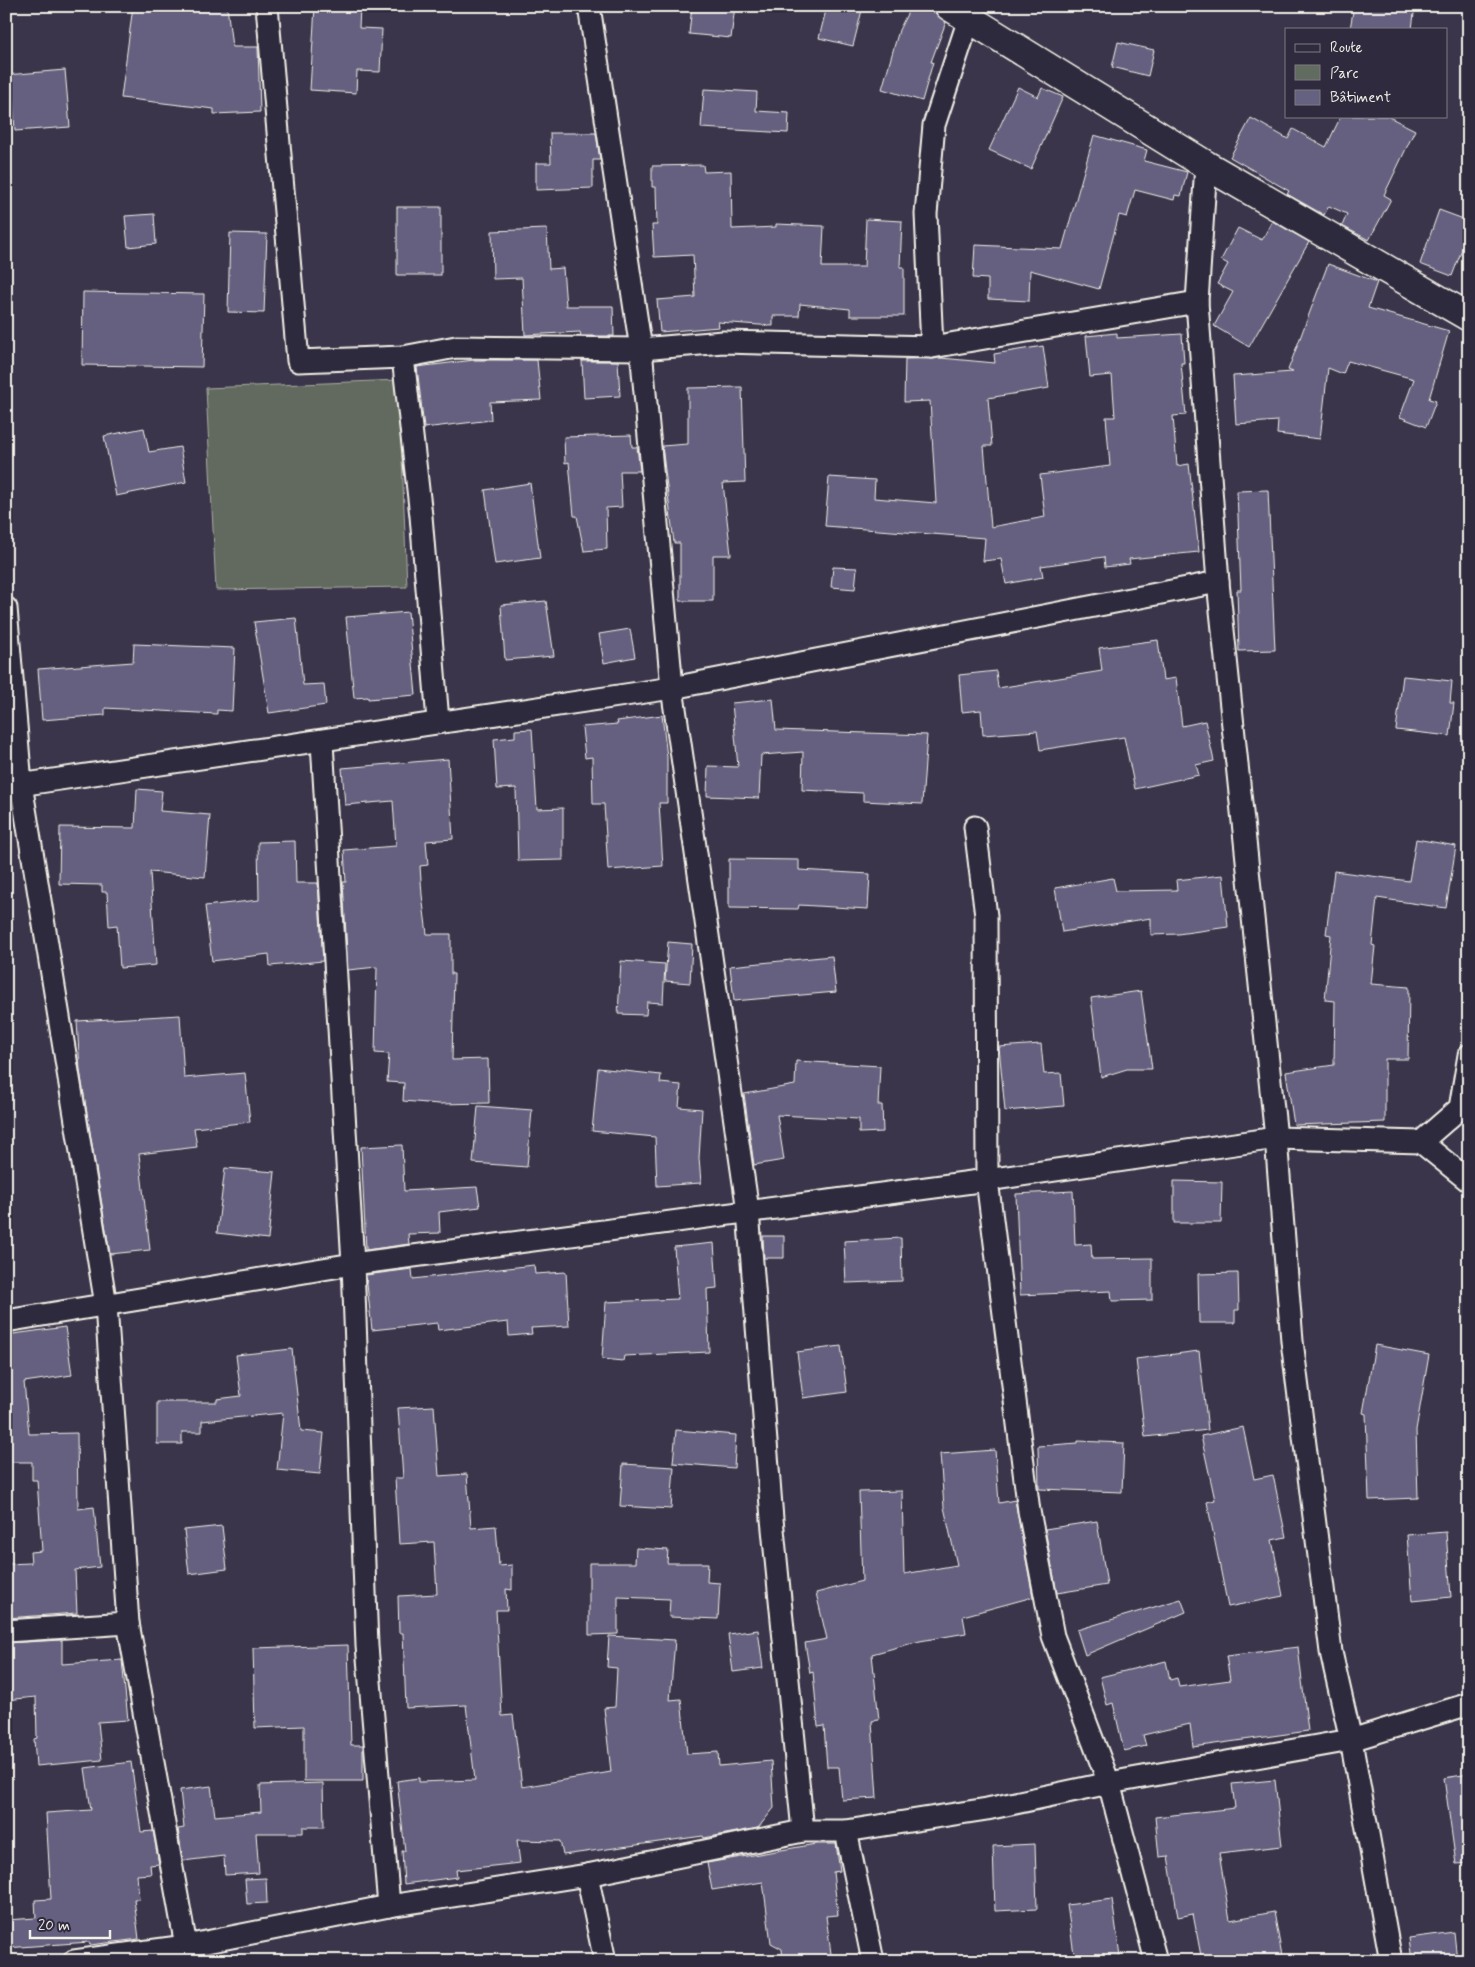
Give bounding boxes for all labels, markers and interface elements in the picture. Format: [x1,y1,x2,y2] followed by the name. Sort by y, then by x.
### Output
[1285,28,1448,118] legend
[1330,38,1363,58] text: Route
[1330,64,1358,84] text: Parc
[1330,88,1391,108] text: Bâtiment
[30,1907,110,1939] scale bar
[38,1916,70,1936] text: 20 m

